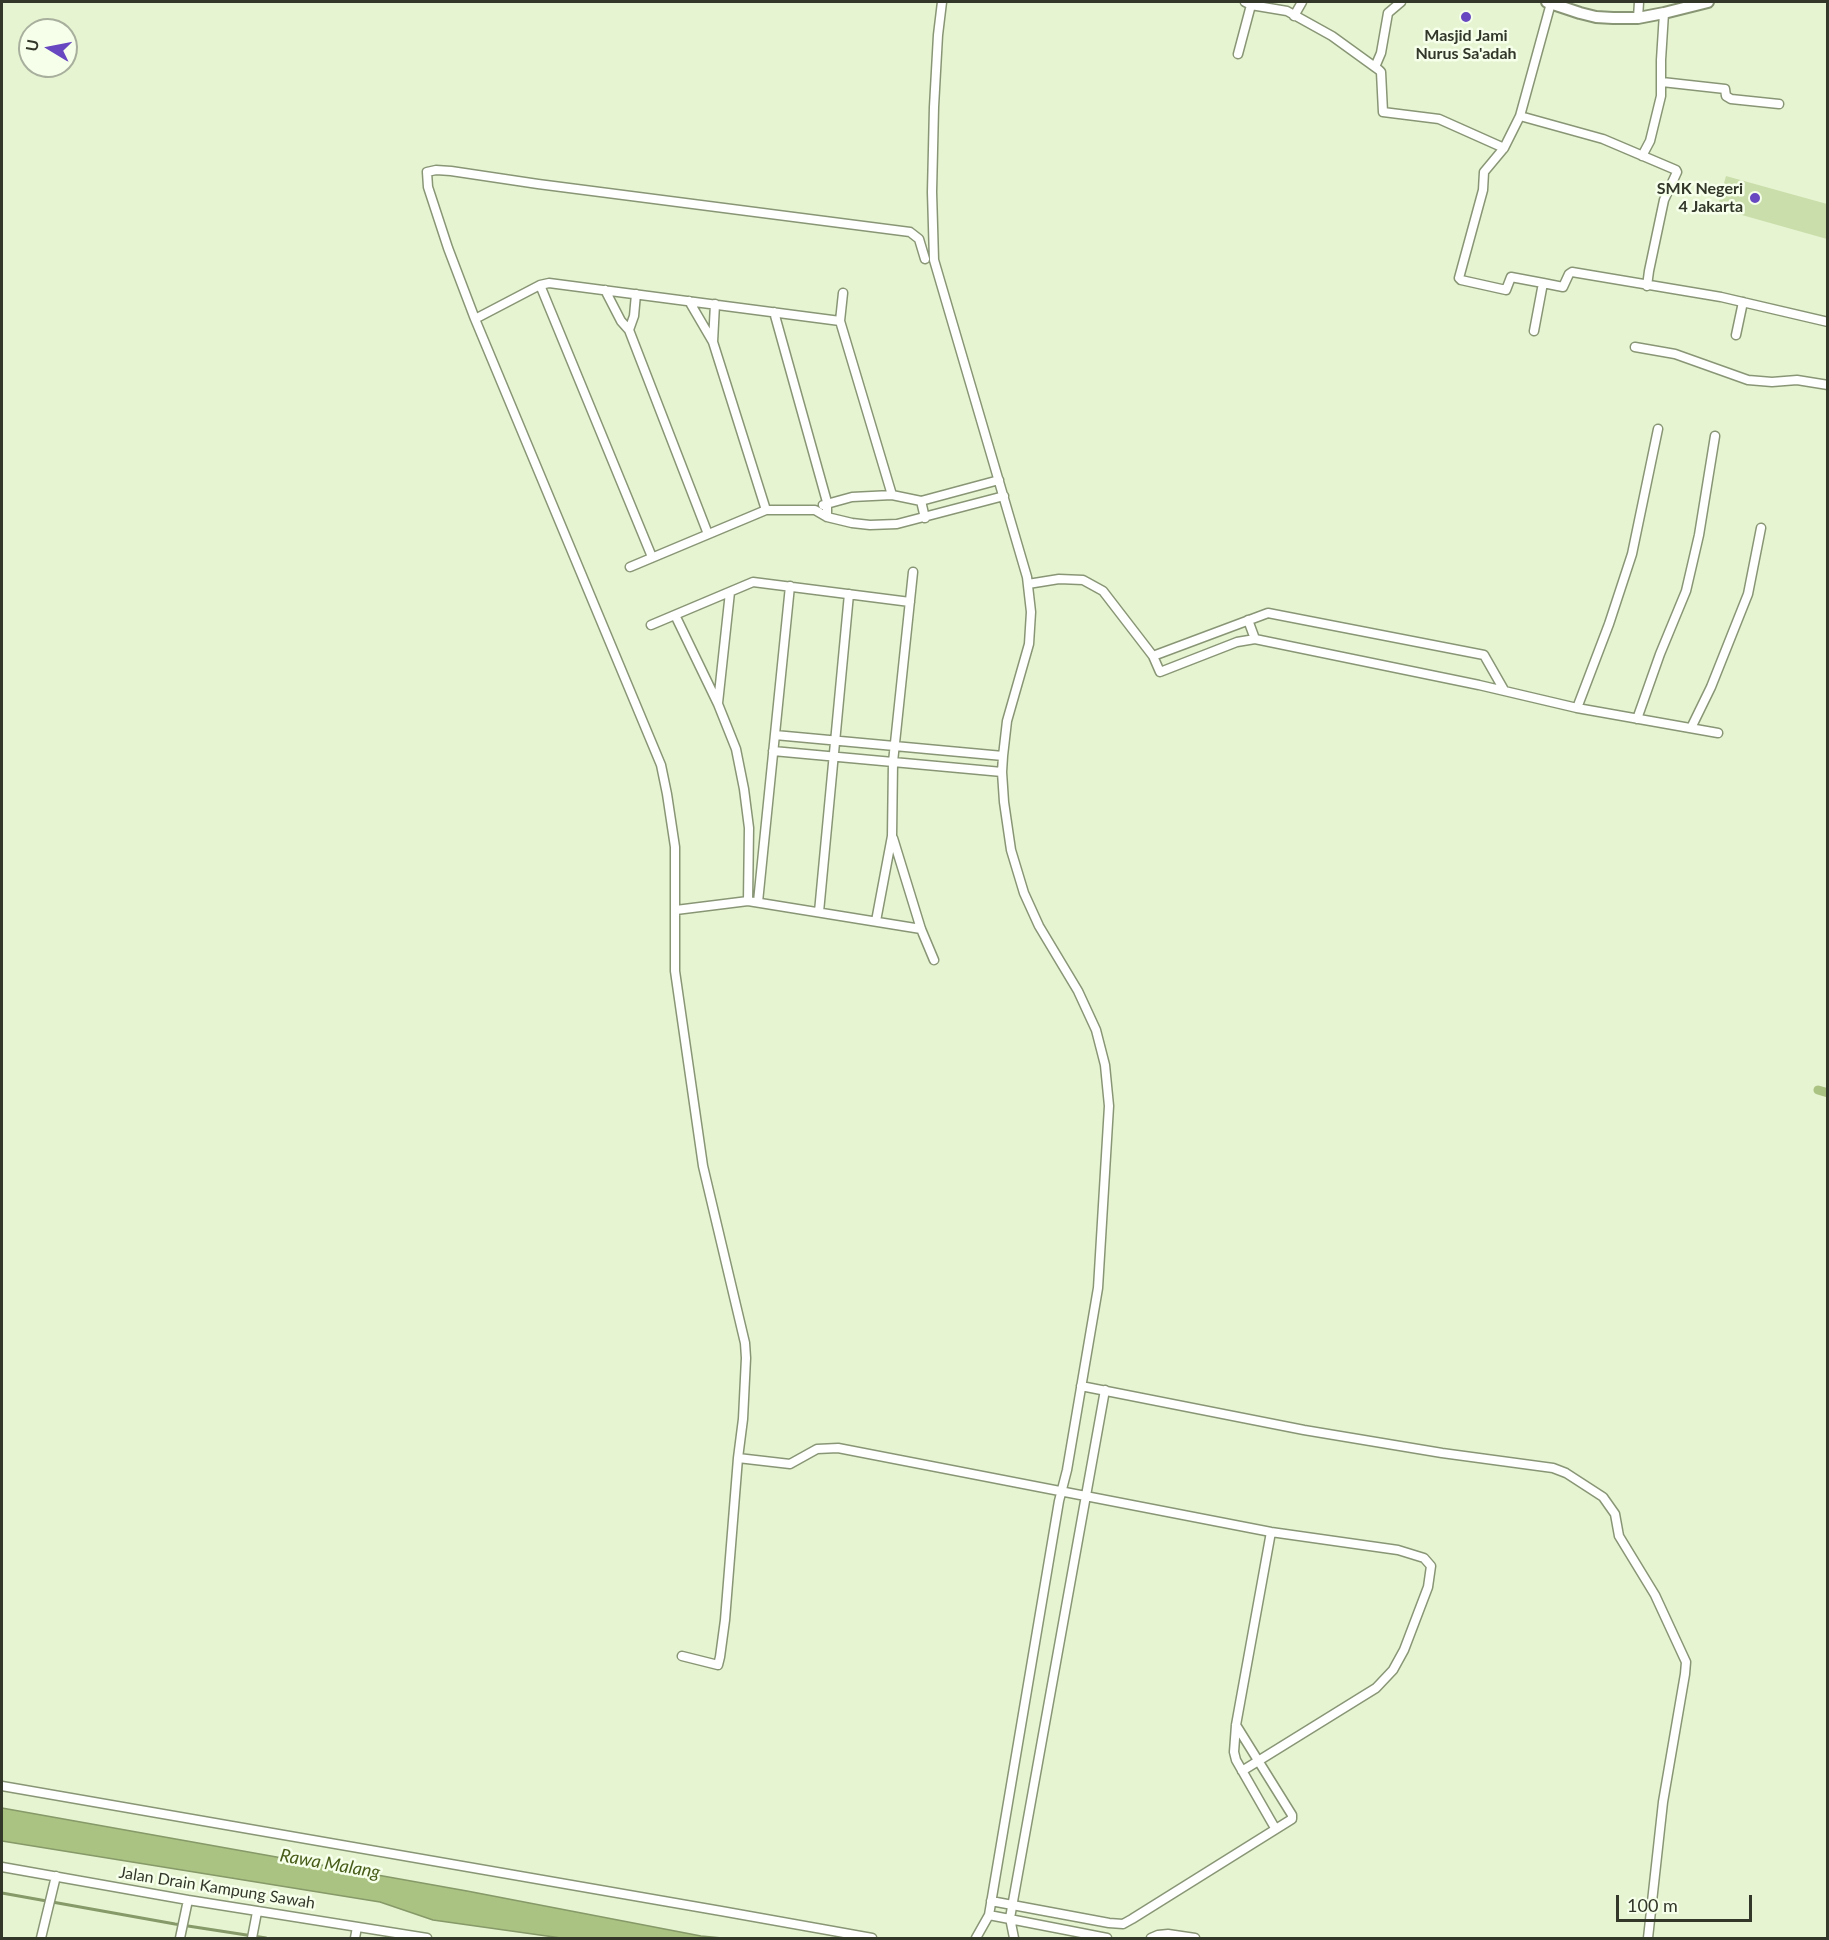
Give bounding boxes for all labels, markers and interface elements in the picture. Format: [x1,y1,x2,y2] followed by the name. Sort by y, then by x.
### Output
[1459,10,1473,24] marker: Masjid Jami Nurus Sa'adah
[18,18,78,78] north arrow
[1415,26,1517,64] place label: Masjid Jami Nurus Sa'adah
[21,38,42,53] text: U
[1657,179,1743,217] place label: SMK Negeri 4 Jakarta
[1748,191,1762,205] marker: SMK Negeri 4 Jakarta
[278,1845,382,1883] water label: Rawa Malang
[118,1863,316,1913] street label: Jalan Drain Kampung Sawah
[1619,1883,1756,1921] scale bar
[1627,1894,1678,1916] text: 100 m

